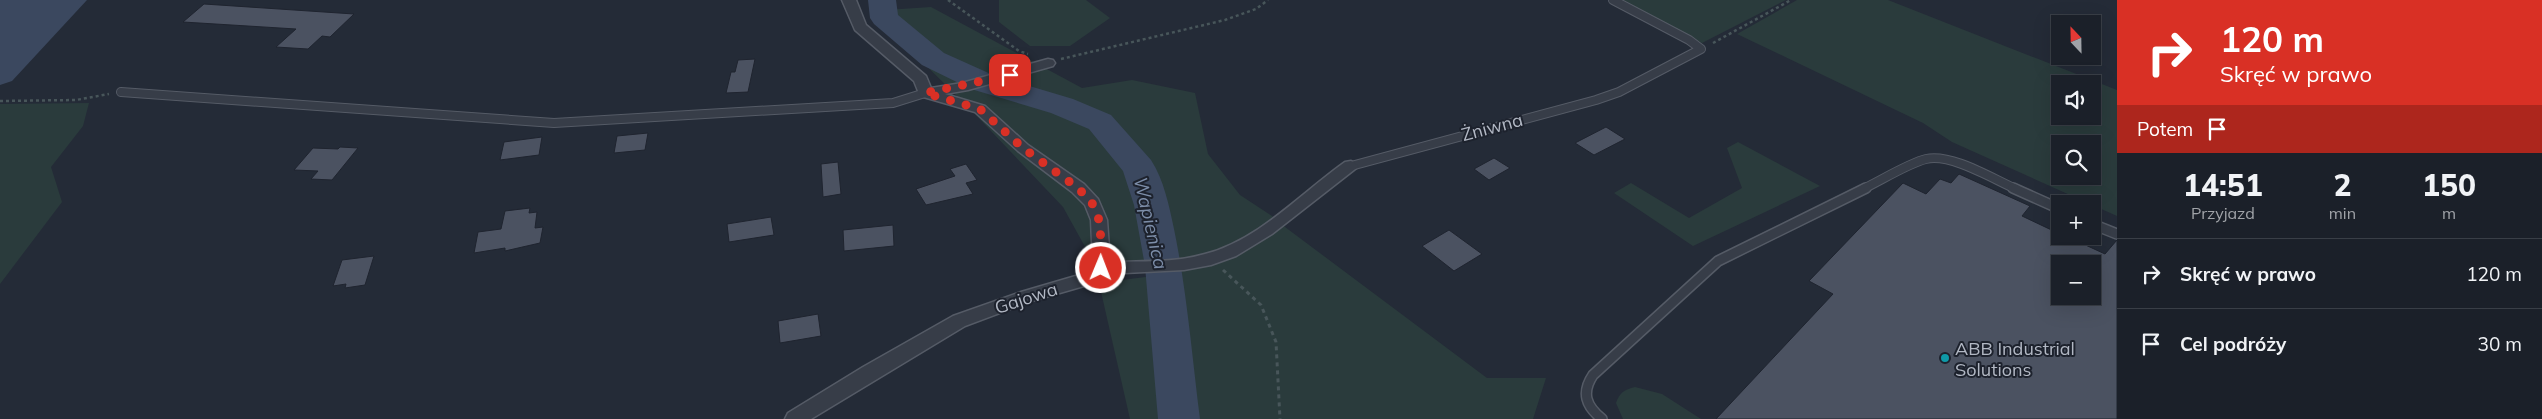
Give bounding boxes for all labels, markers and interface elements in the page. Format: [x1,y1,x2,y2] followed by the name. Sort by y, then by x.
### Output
[2051,15,2101,65] north arrow
[2051,15,2101,305] map controls
[2220,17,2324,61] text: 120 m
[2137,20,2202,85] icon: right
[989,54,1031,96] pin
[2220,60,2372,88] text: Skręć w prawo
[996,61,1024,89] icon: arrive
[2051,75,2101,125] button: sound
[1459,108,1525,146] street label: Żniwna
[2203,115,2231,143] icon: arrive
[2137,117,2193,141] text: Potem
[2051,135,2101,185] button: search
[2183,166,2263,204] text: 14:51
[2333,166,2351,204] text: 2
[2422,166,2476,204] text: 150
[1129,174,1173,272] water label: Wapienica
[2051,195,2101,245] button: +
[2191,203,2255,223] text: Przyjazd
[2329,203,2356,223] text: min
[2442,203,2456,223] text: m
[1074,241,1126,293] position arrow
[2051,255,2101,305] button: −
[2137,260,2165,288] icon: right
[2180,262,2316,286] text: Skręć w prawo
[2466,262,2522,286] text: 120 m
[992,277,1060,319] street label: Gajowa
[2137,330,2165,358] icon: arrive
[2180,332,2286,356] text: Cel podróży
[2478,332,2522,356] text: 30 m
[1955,337,2075,381] place label: ABB Industrial Solutions
[1939,352,1951,364] marker: ABB Industrial Solutions

